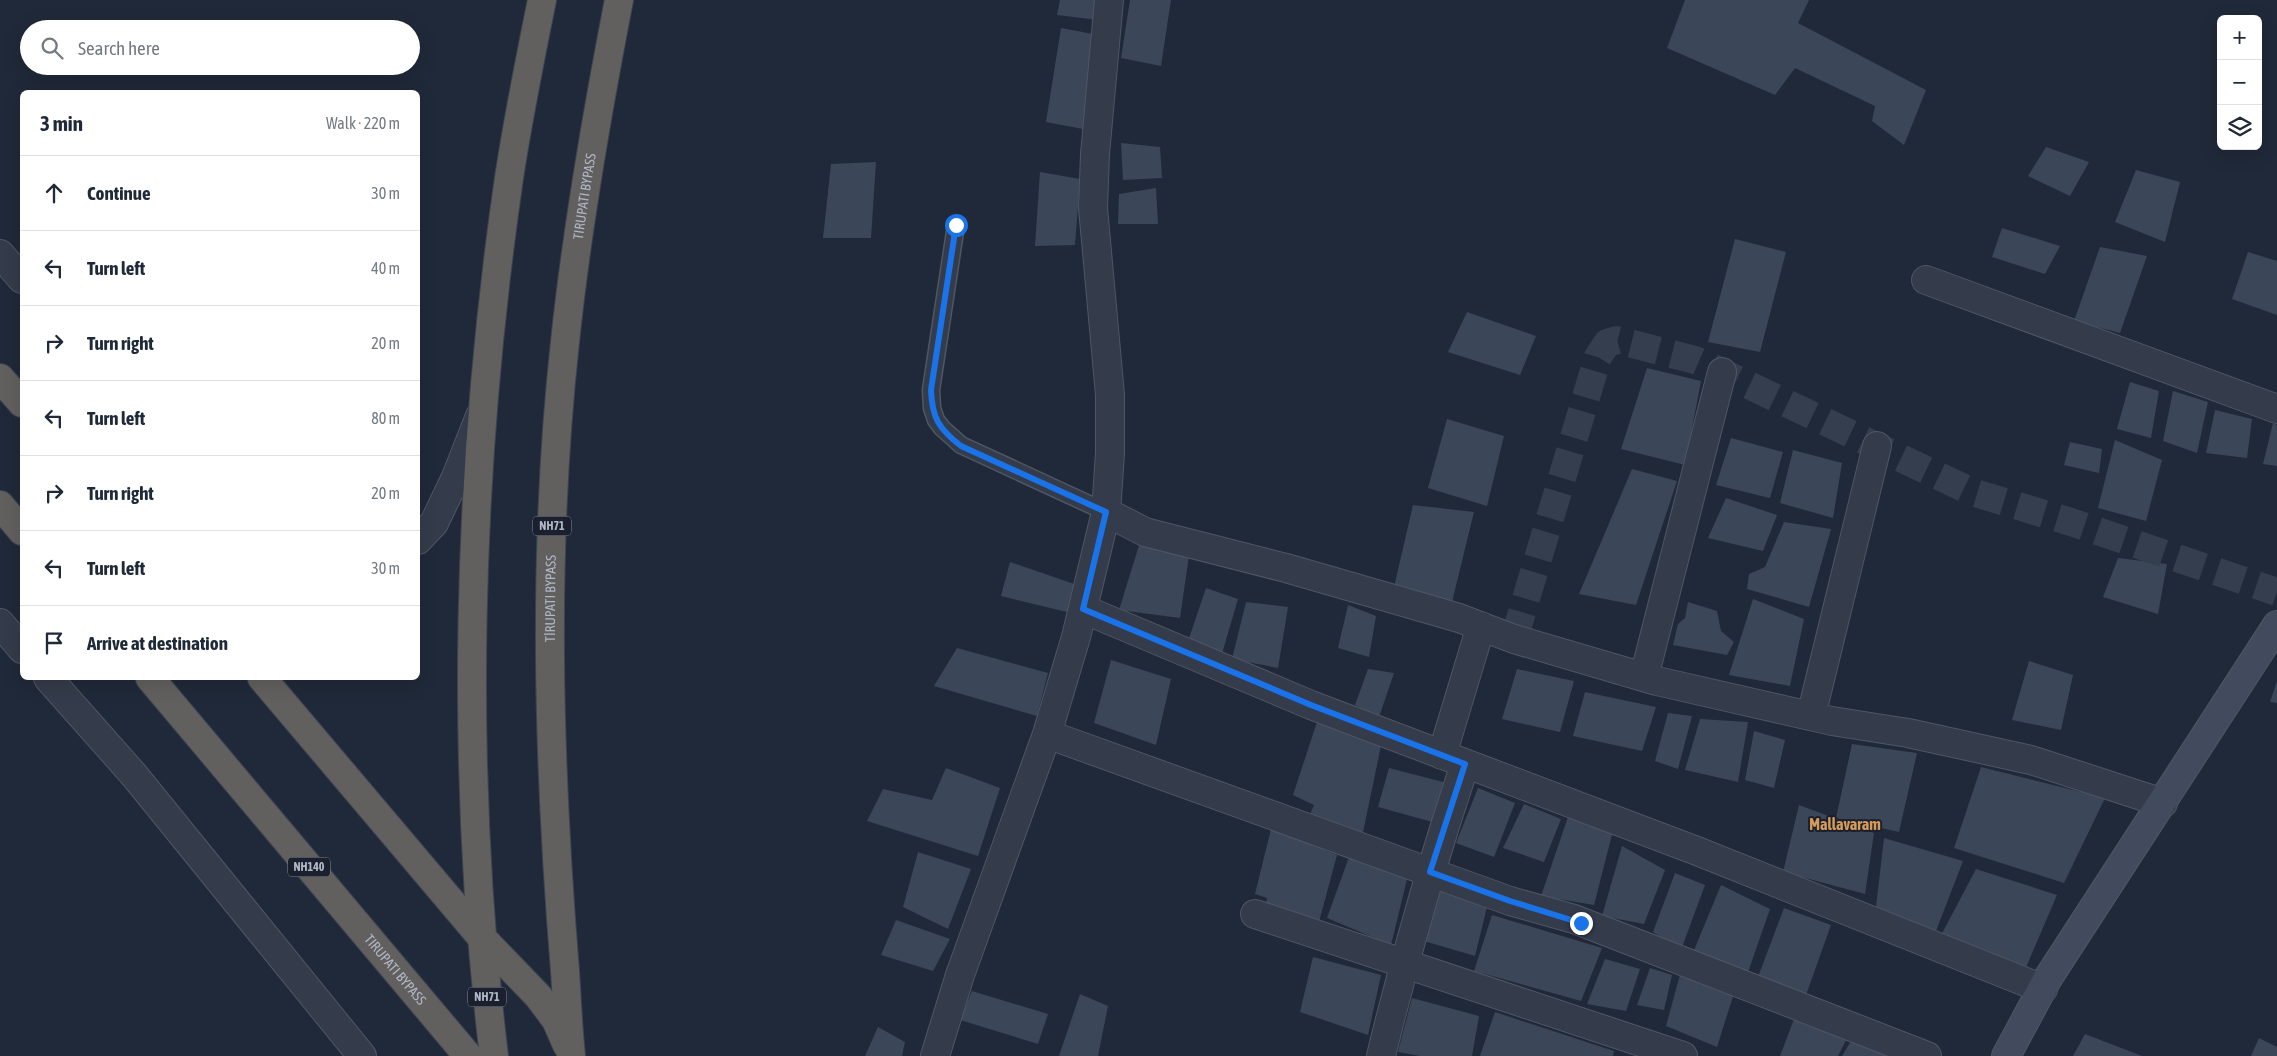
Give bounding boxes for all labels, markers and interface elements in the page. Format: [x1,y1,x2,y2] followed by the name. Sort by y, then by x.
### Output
[2217,15,2262,150] map controls
[2217,15,2262,60] button: +
[20,20,420,75] search box
[38,34,66,62] icon: search
[78,37,160,59] text: Search here
[2217,60,2262,105] button: −
[2217,105,2262,150] button: layers
[40,111,83,135] text: 3 min
[326,114,400,132] text: Walk · 220 m
[570,152,599,241] street label: TIRUPATI BYPASS
[40,179,68,207] icon: ahead
[87,182,151,204] text: Continue
[371,184,400,202] text: 30 m
[945,214,968,237] route start
[40,254,68,282] icon: left
[87,257,145,279] text: Turn left
[371,259,400,277] text: 40 m
[40,329,68,357] icon: right
[87,332,154,354] text: Turn right
[371,334,400,352] text: 20 m
[40,404,68,432] icon: left
[87,407,145,429] text: Turn left
[371,409,400,427] text: 80 m
[40,479,68,507] icon: right
[87,482,154,504] text: Turn right
[371,484,400,502] text: 20 m
[533,516,571,536] road number: NH71
[40,554,68,582] icon: left
[542,555,559,642] street label: TIRUPATI BYPASS
[87,557,145,579] text: Turn left
[371,559,400,577] text: 30 m
[40,629,68,657] icon: arrive
[87,632,228,654] text: Arrive at destination
[1809,815,1881,833] district label: Mallavaram
[288,858,330,876] road number: NH140
[1570,912,1593,935] route end
[361,931,430,1008] street label: TIRUPATI BYPASS
[468,988,506,1006] road number: NH71

